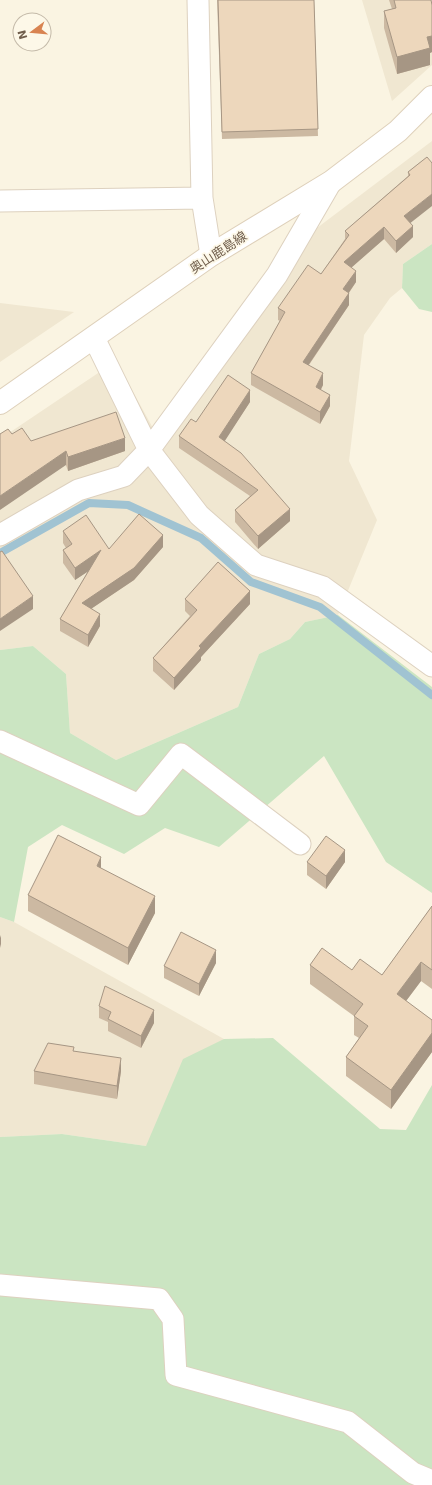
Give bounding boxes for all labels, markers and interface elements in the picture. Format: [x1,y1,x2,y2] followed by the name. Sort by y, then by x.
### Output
[12,12,52,52] north arrow
[15,28,30,41] text: N
[187,228,250,276] street label: 奥山鹿島線

